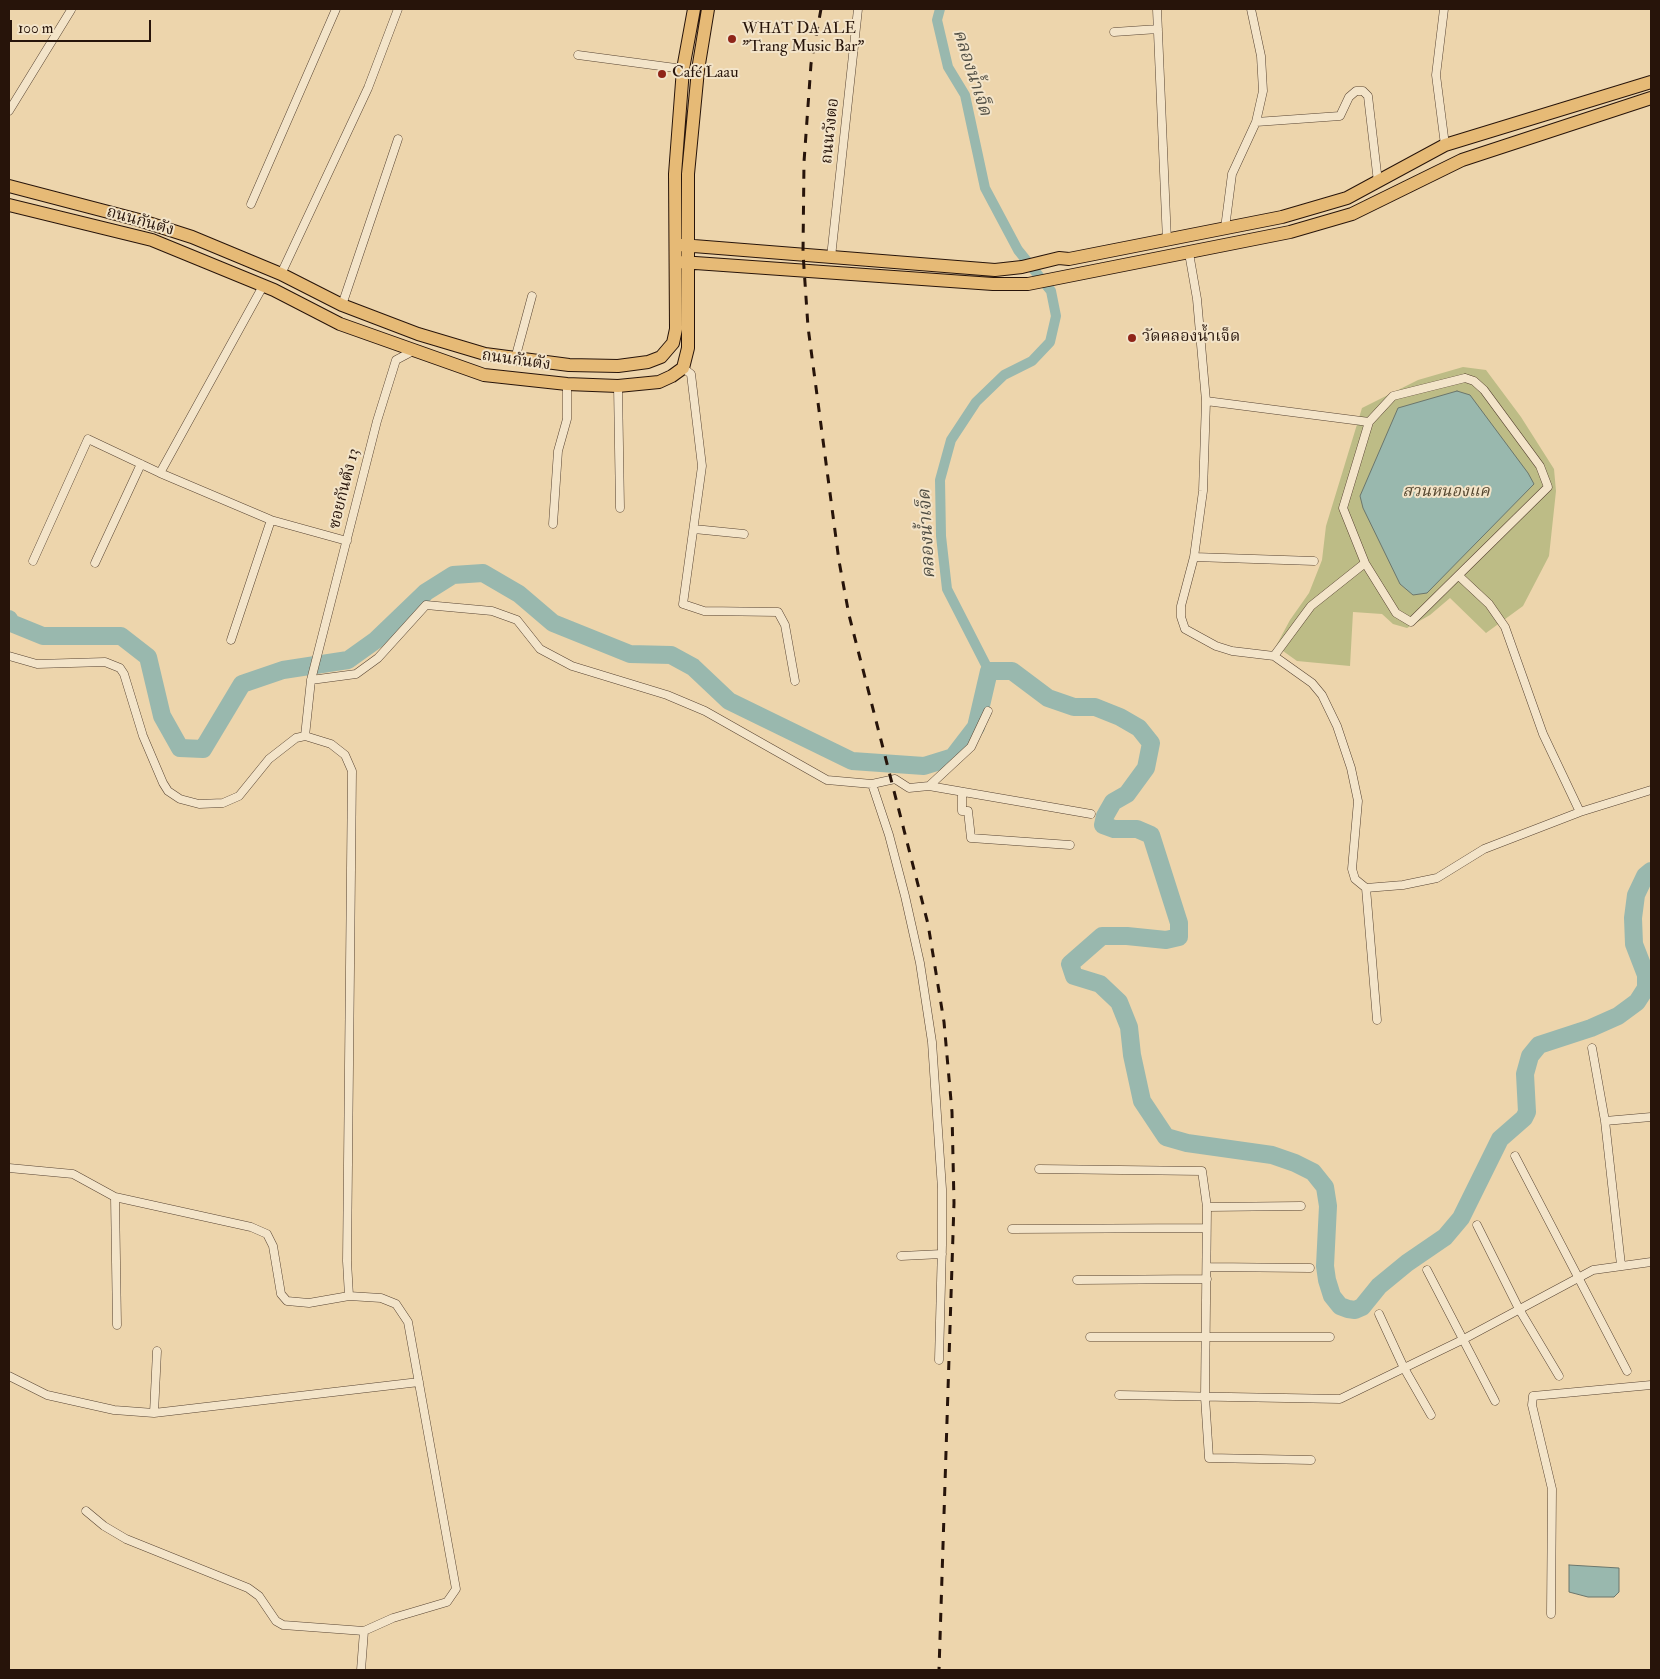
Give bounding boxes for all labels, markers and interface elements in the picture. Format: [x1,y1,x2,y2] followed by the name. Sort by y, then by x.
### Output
[12,10,154,42] scale bar
[18,19,53,38] text: 100 m
[742,20,864,58] place label: WHAT DA ALE "Trang Music Bar"
[947,27,995,119] water label: คลองน้ำเจ็ด
[726,33,738,45] marker: WHAT DA ALE "Trang Music Bar"
[672,64,738,84] place label: Café Laau
[656,68,668,80] marker: Café Laau
[818,97,844,165] street label: ถนนวังตอ
[104,203,176,241] street label: ถนนกันตัง
[1142,328,1240,348] place label: วัดคลองน้ำเจ็ด
[1126,332,1138,344] marker: วัดคลองน้ำเจ็ด
[480,347,552,375] street label: ถนนกันตัง
[326,447,364,531] street label: ซอยกันตัง 13
[1402,483,1490,503] park label: สวนหนองแค
[915,489,941,579] water label: คลองน้ำเจ็ด

